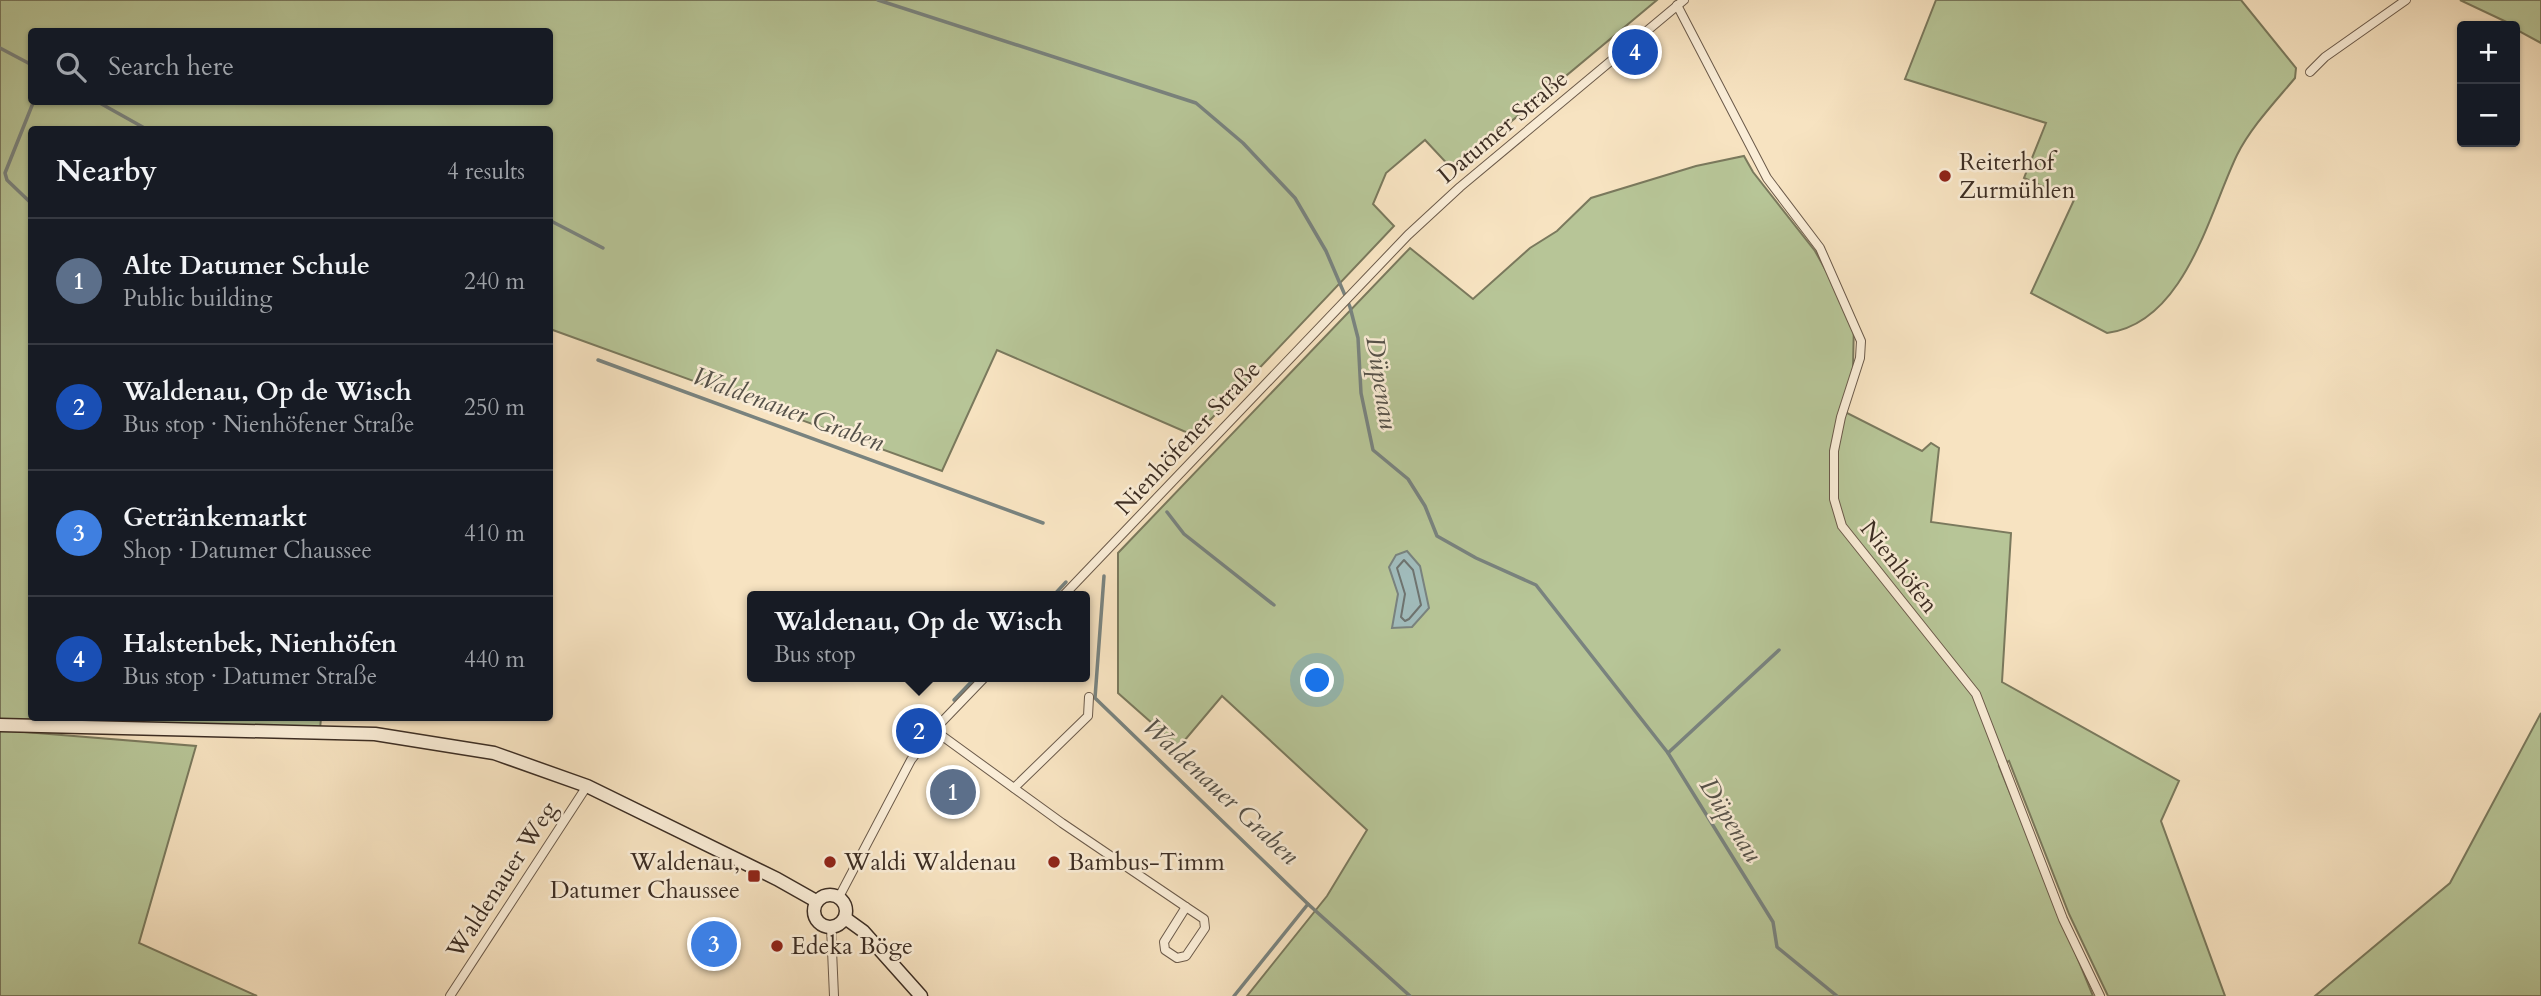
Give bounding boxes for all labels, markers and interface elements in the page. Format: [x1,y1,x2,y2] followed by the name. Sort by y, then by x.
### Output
[2457,21,2520,147] map controls
[2457,21,2520,84] button: +
[1612,26,1658,78] pin: 4
[28,28,553,105] search box
[52,48,90,86] icon: search
[108,49,234,84] text: Search here
[1431,63,1575,191] street label: Datumer Straße
[2457,84,2520,147] button: −
[1959,146,2076,207] place label: Reiterhof Zurmühlen
[56,151,157,192] text: Nearby
[447,156,525,187] text: 4 results
[1937,168,1953,184] marker: Reiterhof Zurmühlen
[123,248,370,283] text: Alte Datumer Schule
[73,266,85,297] text: 1
[464,266,525,297] text: 240 m
[123,283,273,314] text: Public building
[1357,334,1407,432] water label: Düpenau
[1108,354,1268,522] street label: Nienhöfener Straße
[687,358,889,460] water label: Waldenauer Graben
[123,374,412,409] text: Waldenau, Op de Wisch
[73,392,85,423] text: 2
[464,392,525,423] text: 250 m
[123,409,414,440] text: Bus stop · Nienhöfener Straße
[123,500,307,535] text: Getränkemarkt
[1852,514,1946,621] street label: Nienhöfen
[73,518,85,549] text: 3
[464,518,525,549] text: 410 m
[123,535,372,566] text: Shop · Datumer Chaussee
[747,591,1090,682] popup
[774,604,1063,639] text: Waldenau, Op de Wisch
[123,626,397,661] text: Halstenbek, Nienhöfen
[774,639,856,670] text: Bus stop
[73,644,85,675] text: 4
[464,644,525,675] text: 440 m
[123,661,377,692] text: Bus stop · Datumer Straße
[1300,663,1334,697] your location
[896,705,942,757] pin: 2
[1135,709,1307,873] water label: Waldenauer Graben
[930,766,976,818] pin: 1
[1691,771,1771,869] water label: Düpenau
[438,795,565,966] street label: Waldenauer Weg
[550,846,740,907] place label: Waldenau, Datumer Chaussee
[843,846,1017,879] place label: Waldi Waldenau
[1068,846,1225,879] place label: Bambus-Timm
[822,854,838,870] marker: Waldi Waldenau
[1046,854,1062,870] marker: Bambus-Timm
[746,868,762,884] marker: Waldenau, Datumer Chaussee
[691,918,737,970] pin: 3
[791,930,913,963] place label: Edeka Böge
[769,938,785,954] marker: Edeka Böge

